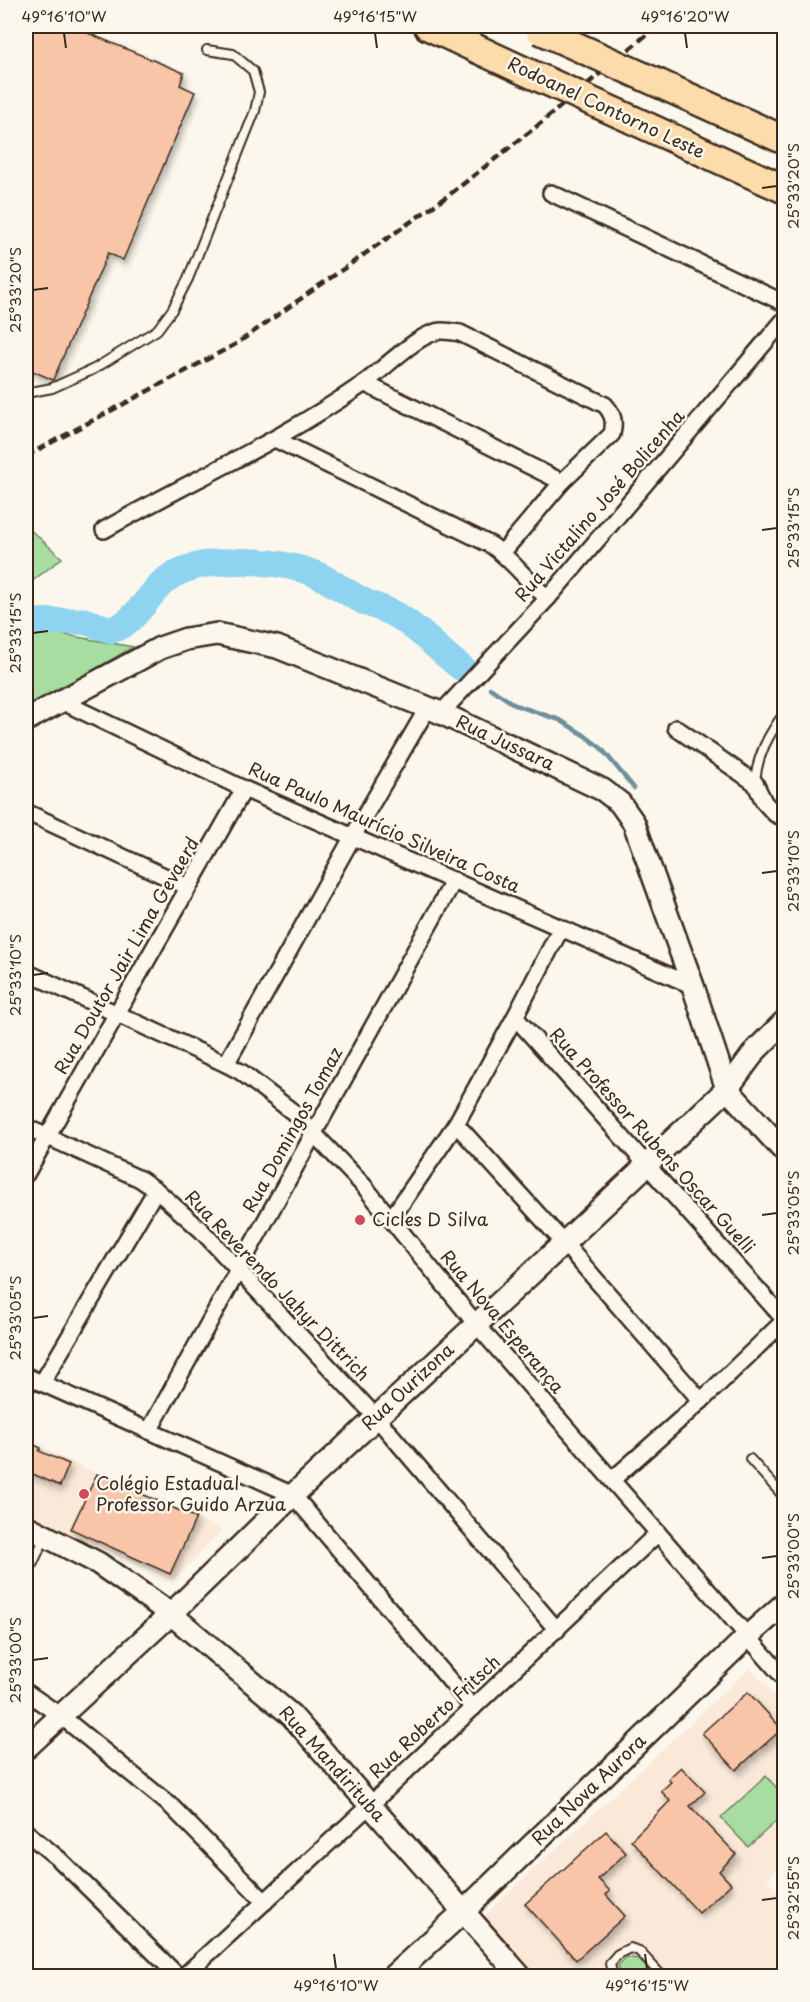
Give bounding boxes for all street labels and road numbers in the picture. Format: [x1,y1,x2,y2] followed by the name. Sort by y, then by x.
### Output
[503,49,710,164] street label: Rodoanel Contorno Leste
[508,402,691,607] street label: Rua Victalino José Bolicenha
[452,707,560,777] street label: Rua Jussara
[244,754,525,899] street label: Rua Paulo Maurício Silveira Costa
[47,832,205,1079] street label: Rua Doutor Jair Lima Gevaerd
[544,1021,762,1259] street label: Rua Professor Rubens Oscar Guelli
[235,1041,349,1217] street label: Rua Domingos Tomaz
[179,1183,377,1386] street label: Rua Reverendo Jahyr Dittrich
[435,1243,572,1399] street label: Rua Nova Esperança
[355,1335,460,1436] street label: Rua Ourizona
[363,1648,505,1784] street label: Rua Roberto Fritsch
[274,1699,393,1828] street label: Rua Mandirituba
[525,1727,652,1851] street label: Rua Nova Aurora

